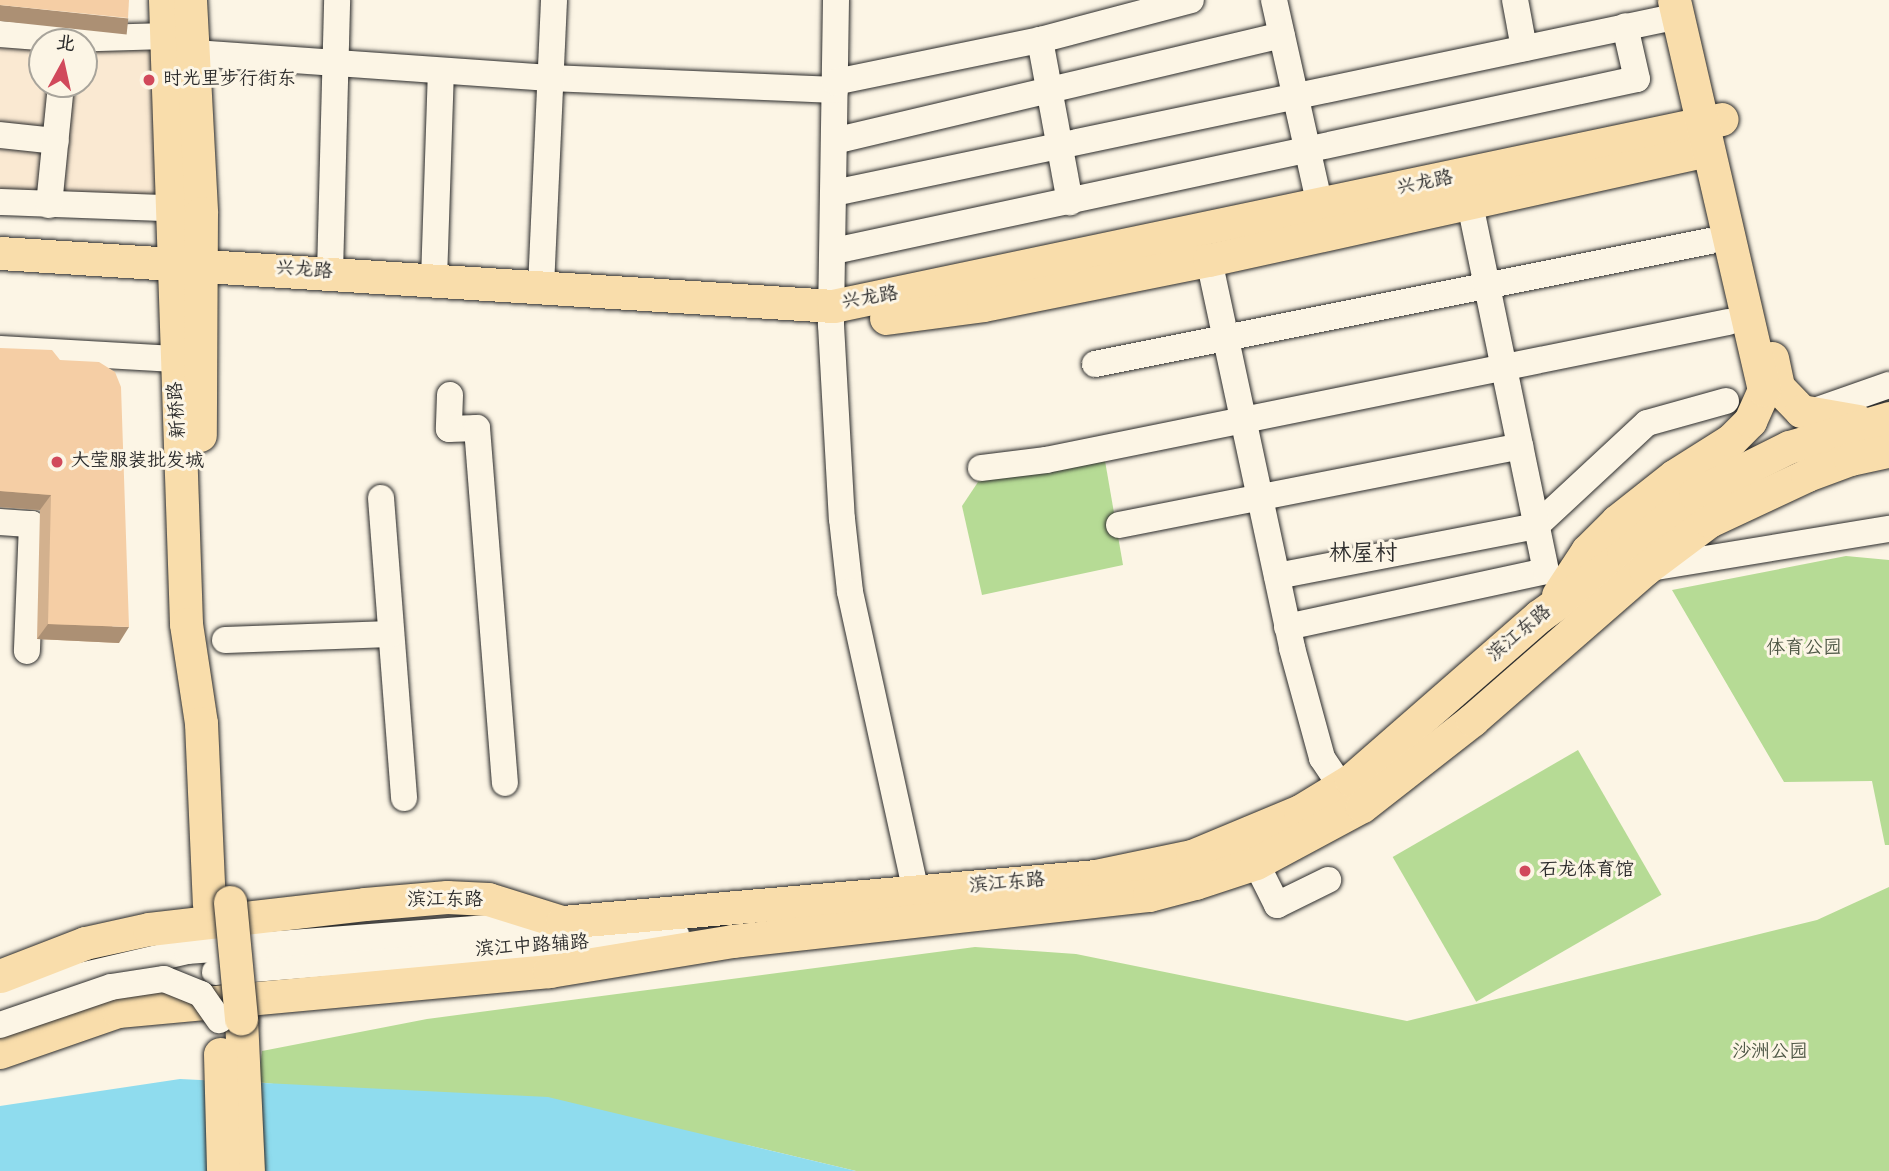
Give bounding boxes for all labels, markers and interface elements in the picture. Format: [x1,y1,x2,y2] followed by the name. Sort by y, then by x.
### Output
[28,28,98,98] north arrow
[54,28,77,60] text: 北
[163,69,296,91] place label: 时光里步行街东
[141,72,157,88] marker: 时光里步行街东
[1395,167,1455,201] street label: 兴龙路
[275,258,333,284] street label: 兴龙路
[840,283,900,315] street label: 兴龙路
[165,381,191,439] street label: 新桥路
[71,451,204,473] place label: 大莹服装批发城
[49,454,65,470] marker: 大莹服装批发城
[1329,540,1397,568] district label: 林屋村
[1484,601,1556,667] street label: 滨江东路
[1766,638,1842,660] park label: 体育公园
[1539,860,1634,882] place label: 石龙体育馆
[1517,863,1533,879] marker: 石龙体育馆
[968,869,1046,899] street label: 滨江东路
[407,890,483,912] street label: 滨江东路
[474,932,590,962] street label: 滨江中路辅路
[1732,1042,1808,1064] park label: 沙洲公园

